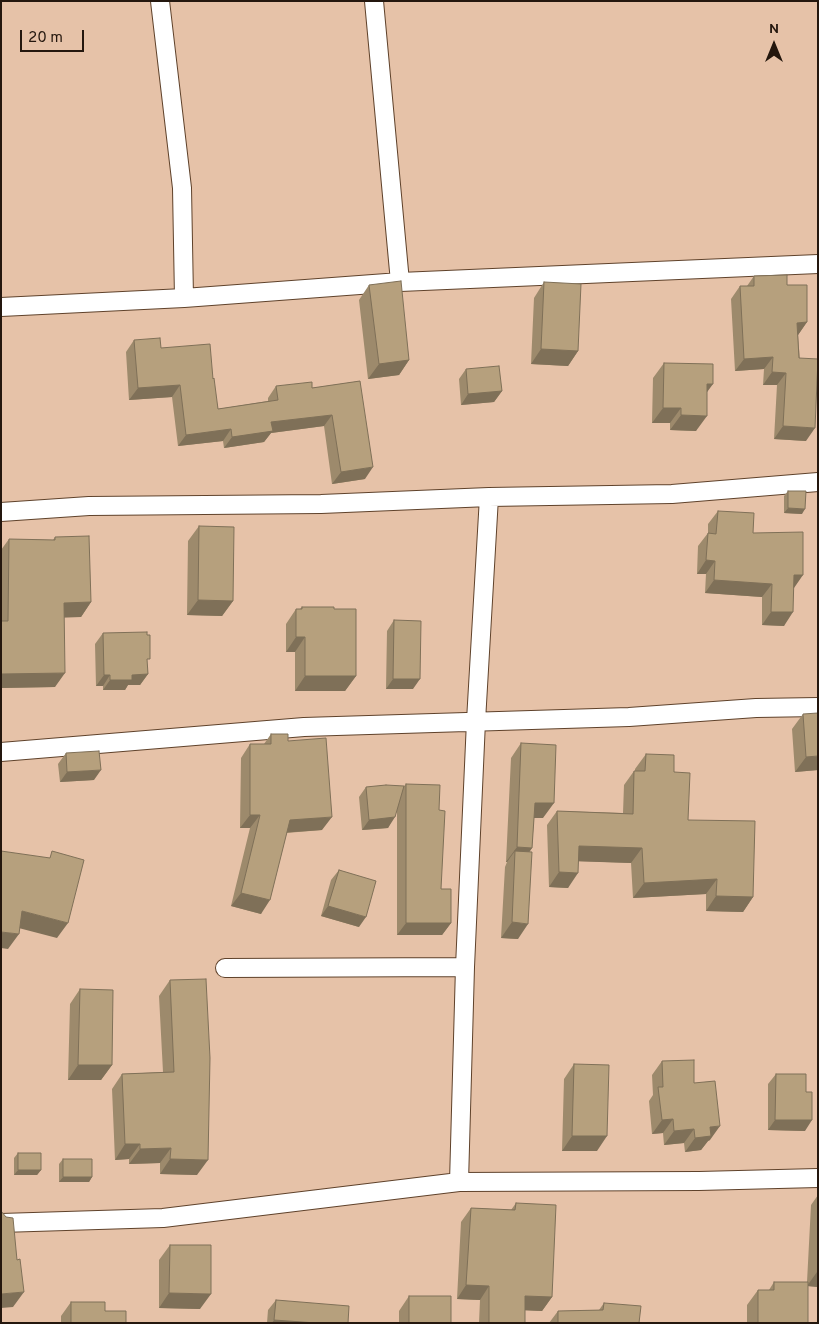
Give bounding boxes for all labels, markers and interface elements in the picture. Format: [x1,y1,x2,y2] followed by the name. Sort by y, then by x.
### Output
[22,20,86,52] scale bar
[749,20,799,70] north arrow
[769,21,779,38] text: N
[28,29,63,48] text: 20 m

